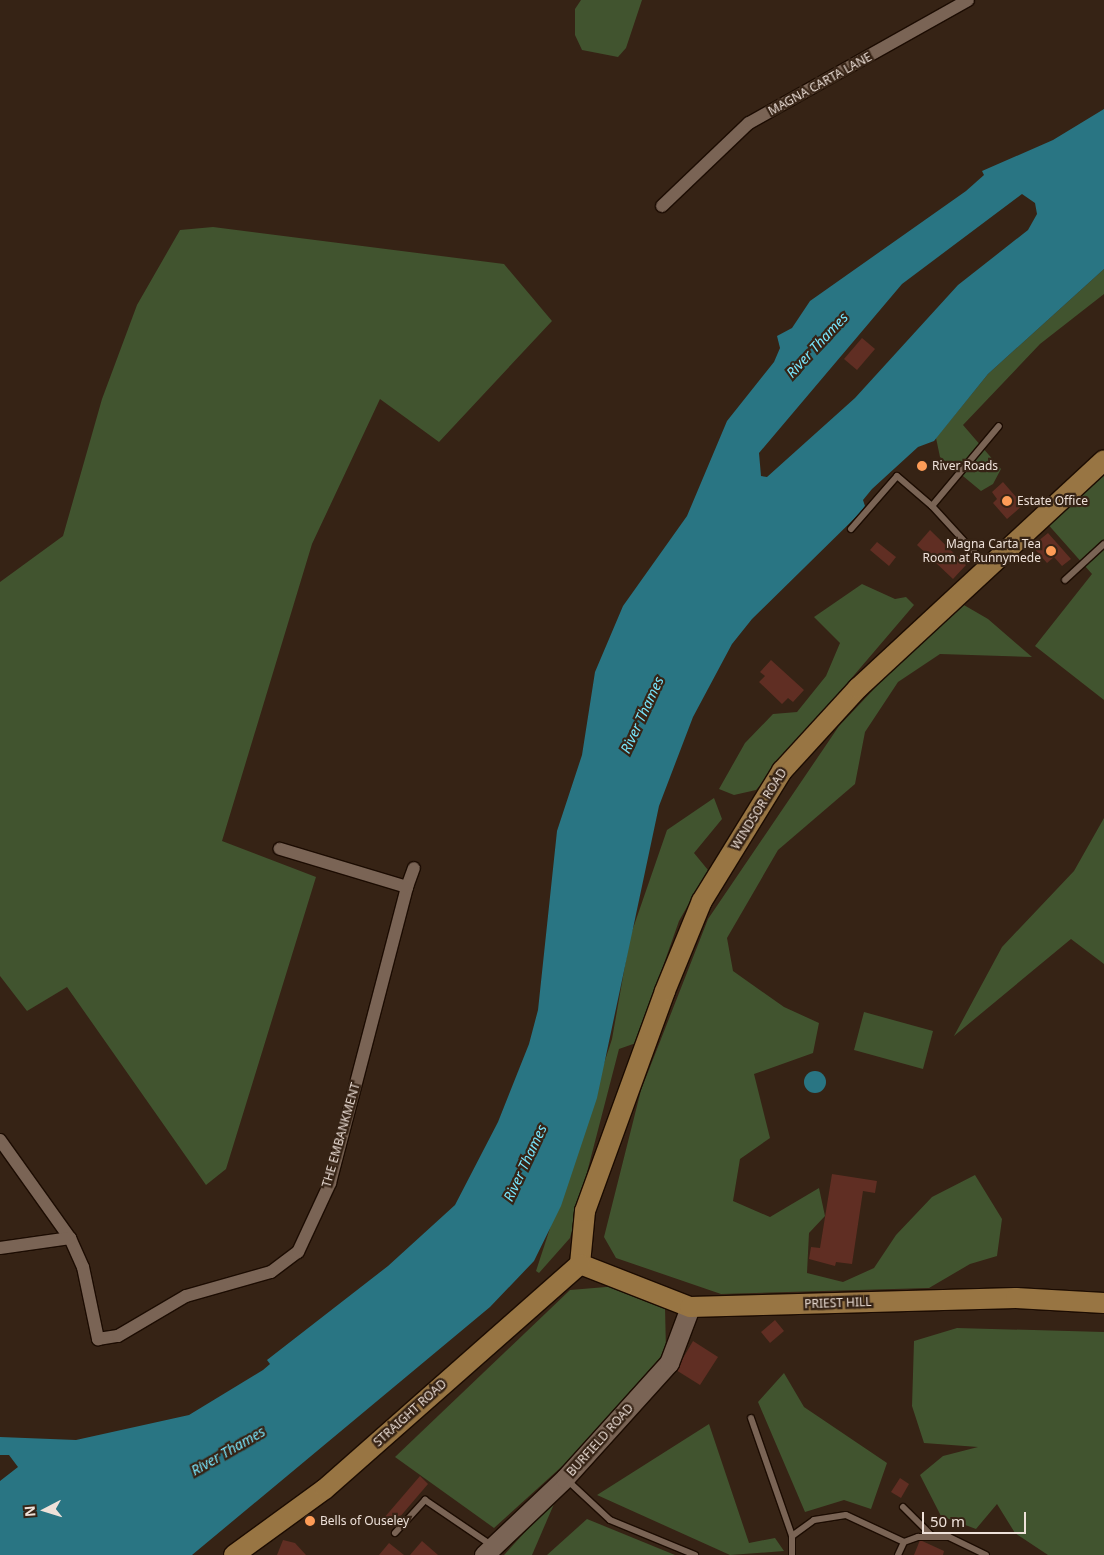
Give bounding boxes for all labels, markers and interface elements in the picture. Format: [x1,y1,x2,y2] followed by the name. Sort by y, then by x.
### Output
[766,50,874,118] street label: MAGNA CARTA LANE
[783,309,851,381] water label: River Thames
[932,459,998,473] place label: River Roads
[916,460,928,472] marker: River Roads
[1017,494,1088,508] place label: Estate Office
[1001,495,1013,507] marker: Estate Office
[923,537,1041,565] place label: Magna Carta Tea Room at Runnymede
[1045,545,1057,557] marker: Magna Carta Tea Room at Runnymede
[617,674,667,756] water label: River Thames
[728,766,790,852] street label: WINDSOR ROAD
[319,1081,363,1189] street label: THE EMBANKMENT
[500,1122,550,1204] water label: River Thames
[804,1295,872,1311] street label: PRIEST HILL
[371,1377,449,1449] street label: STRAIGHT ROAD
[564,1401,636,1479] street label: BURFIELD ROAD
[188,1423,268,1479] water label: River Thames
[20,1485,70,1535] north arrow
[924,1502,1028,1534] scale bar
[20,1505,40,1518] text: N
[930,1511,965,1531] text: 50 m
[320,1514,409,1528] place label: Bells of Ouseley
[304,1515,316,1527] marker: Bells of Ouseley

